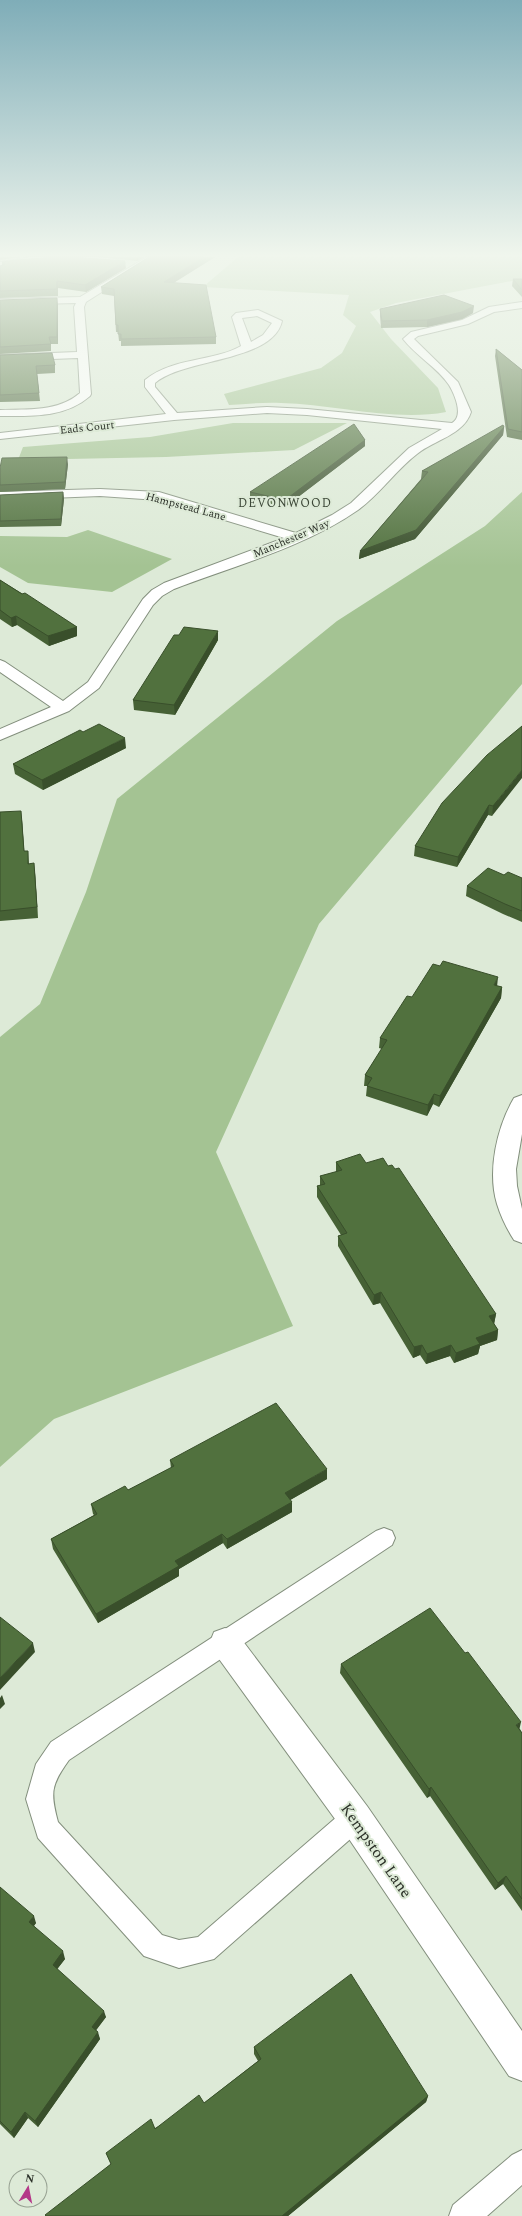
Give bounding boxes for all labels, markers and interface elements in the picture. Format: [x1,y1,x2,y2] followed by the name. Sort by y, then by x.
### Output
[59,416,115,439] street label: Eads Court
[144,488,228,525] street label: Hampstead Lane
[238,494,332,513] district label: DEVONWOOD
[250,514,333,562] street label: Manchester Way
[334,1798,418,1903] street label: Kempston Lane
[8,2168,48,2208] north arrow
[24,2169,36,2188] text: N

